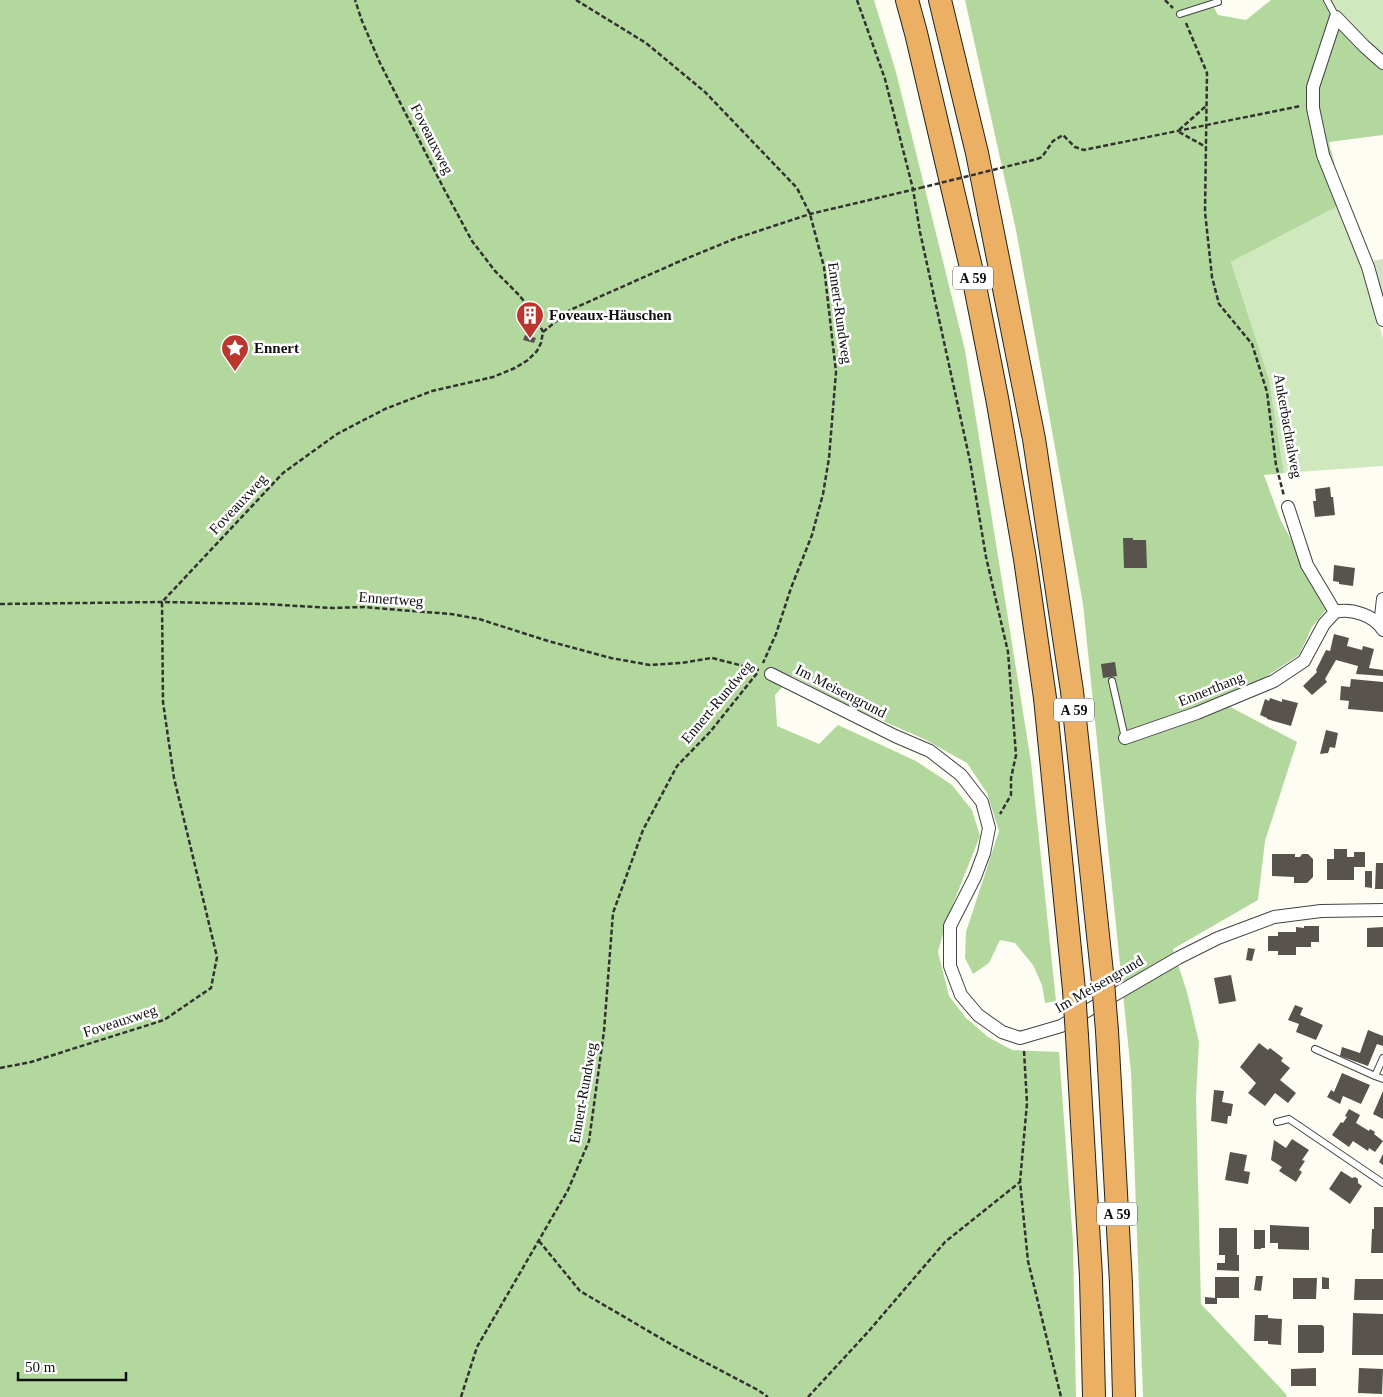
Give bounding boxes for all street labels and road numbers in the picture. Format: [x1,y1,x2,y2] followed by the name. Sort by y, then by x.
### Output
[407,101,457,177] street label: Foveauxweg
[825,261,855,365] street label: Ennert-Rundweg
[953,266,993,290] road number: A 59
[1271,373,1305,480] street label: Ankerbachtalweg
[206,470,270,537] street label: Foveauxweg
[358,589,424,609] street label: Ennertweg
[678,657,756,746] street label: Ennert-Rundweg
[793,661,889,721] street label: Im Meisengrund
[1176,668,1247,709] street label: Ennerthang
[1054,698,1094,722] road number: A 59
[1052,952,1147,1016] street label: Im Meisengrund
[81,1001,159,1040] street label: Foveauxweg
[566,1041,600,1145] street label: Ennert-Rundweg
[1097,1202,1137,1226] road number: A 59

